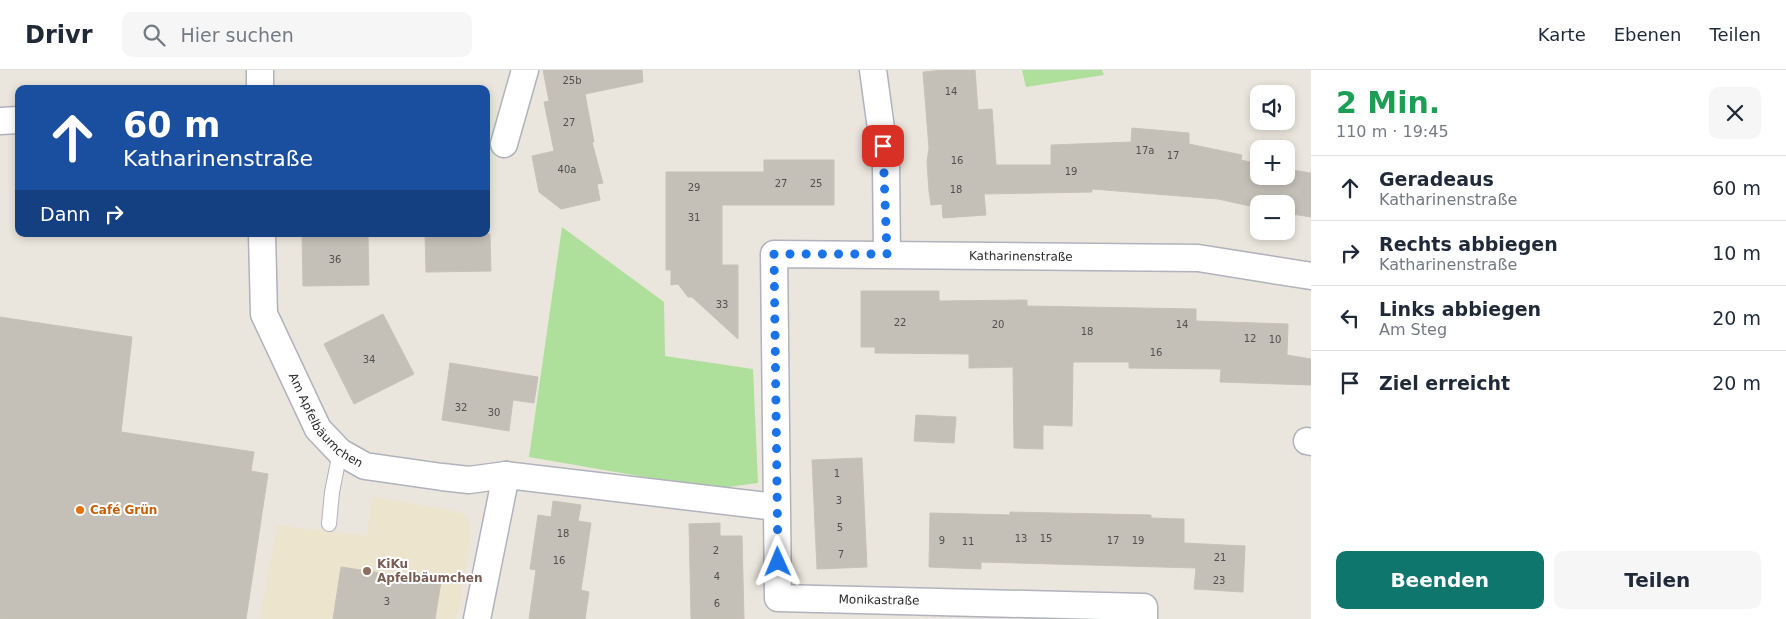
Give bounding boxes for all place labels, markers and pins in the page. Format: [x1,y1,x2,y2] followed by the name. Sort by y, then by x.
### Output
[862,125,904,167] pin
[90,503,157,517] place label: Café Grün
[74,504,86,516] marker: Café Grün
[377,557,482,585] place label: KiKu Apfelbäumchen
[361,565,373,577] marker: KiKu Apfelbäumchen

